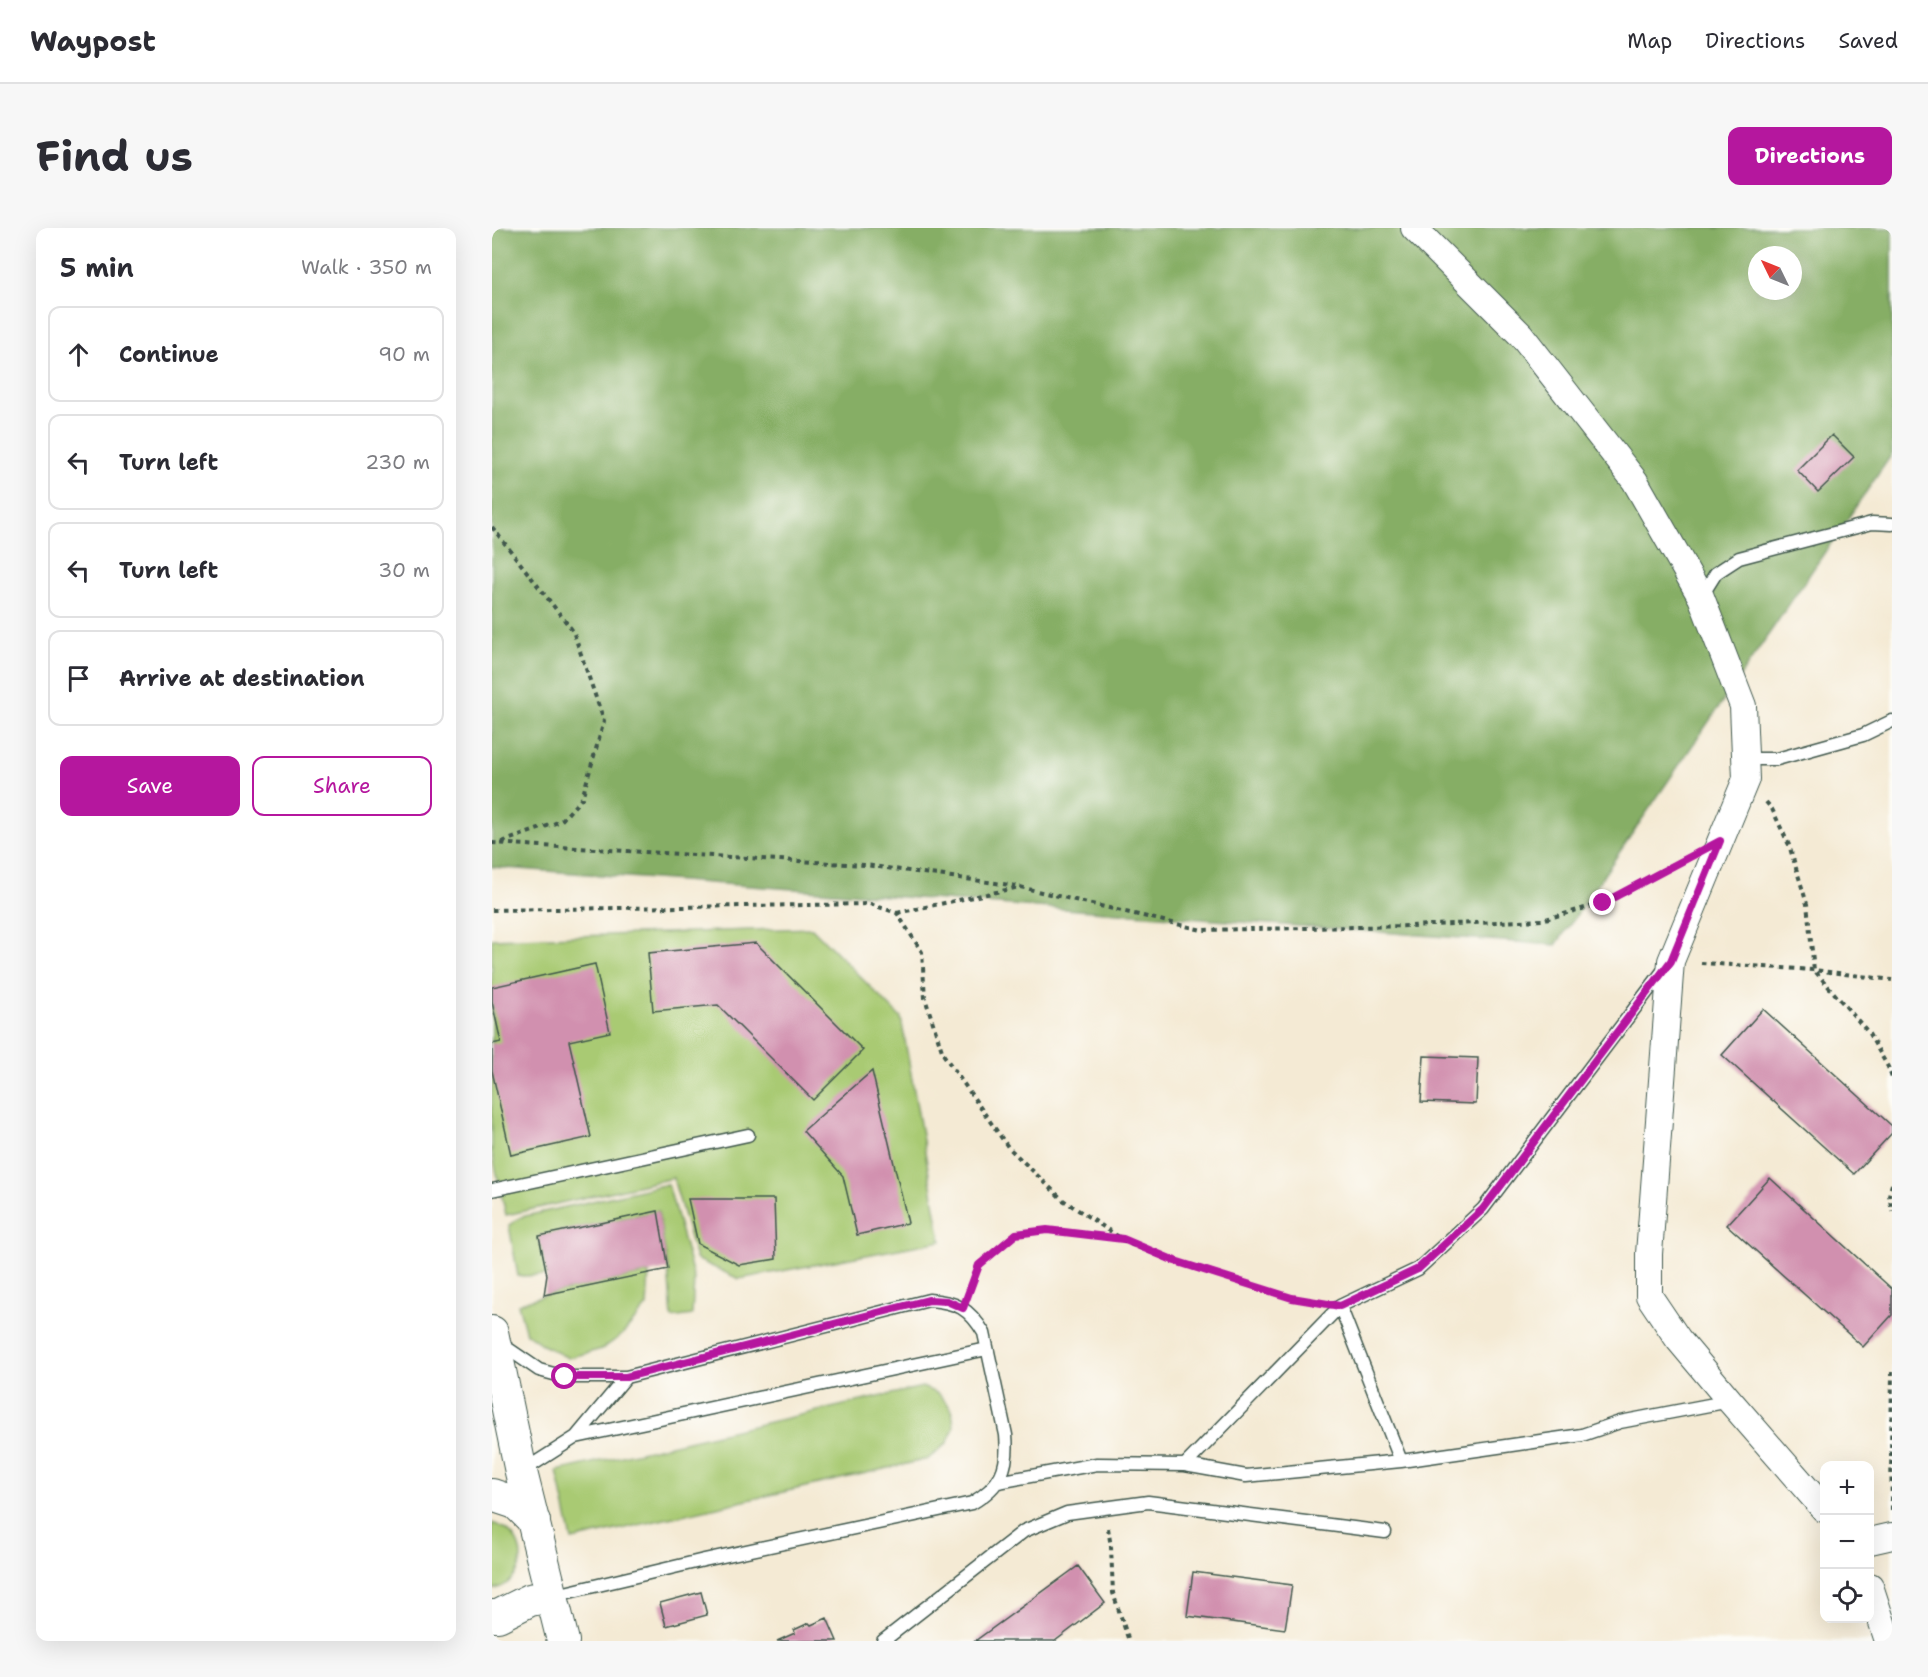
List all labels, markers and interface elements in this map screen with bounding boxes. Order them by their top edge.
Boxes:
text: Waypost [30,22,156,60]
text: Map [1627,27,1672,55]
text: Directions [1705,27,1805,55]
text: Saved [1838,27,1898,55]
button: Directions [1728,127,1892,185]
text: Find us [36,128,193,184]
north arrow [1748,246,1802,300]
text: 5 min [60,250,134,285]
text: Walk · 350 m [301,254,432,280]
icon: ahead [62,338,95,371]
text: Continue [119,340,219,369]
text: 90 m [378,341,430,367]
icon: left [62,446,95,479]
text: Turn left [119,448,218,477]
text: 230 m [365,449,430,475]
icon: left [62,554,95,587]
text: Turn left [119,556,218,585]
text: 30 m [378,557,430,583]
icon: arrive [62,662,95,695]
text: Arrive at destination [119,664,365,693]
button: Save [60,756,240,816]
button: Share [252,756,432,816]
route end [1589,889,1615,915]
route start [551,1363,577,1389]
map controls [1820,1461,1874,1623]
button: + [1820,1461,1874,1515]
button: − [1820,1515,1874,1569]
button: locate [1820,1569,1874,1623]

